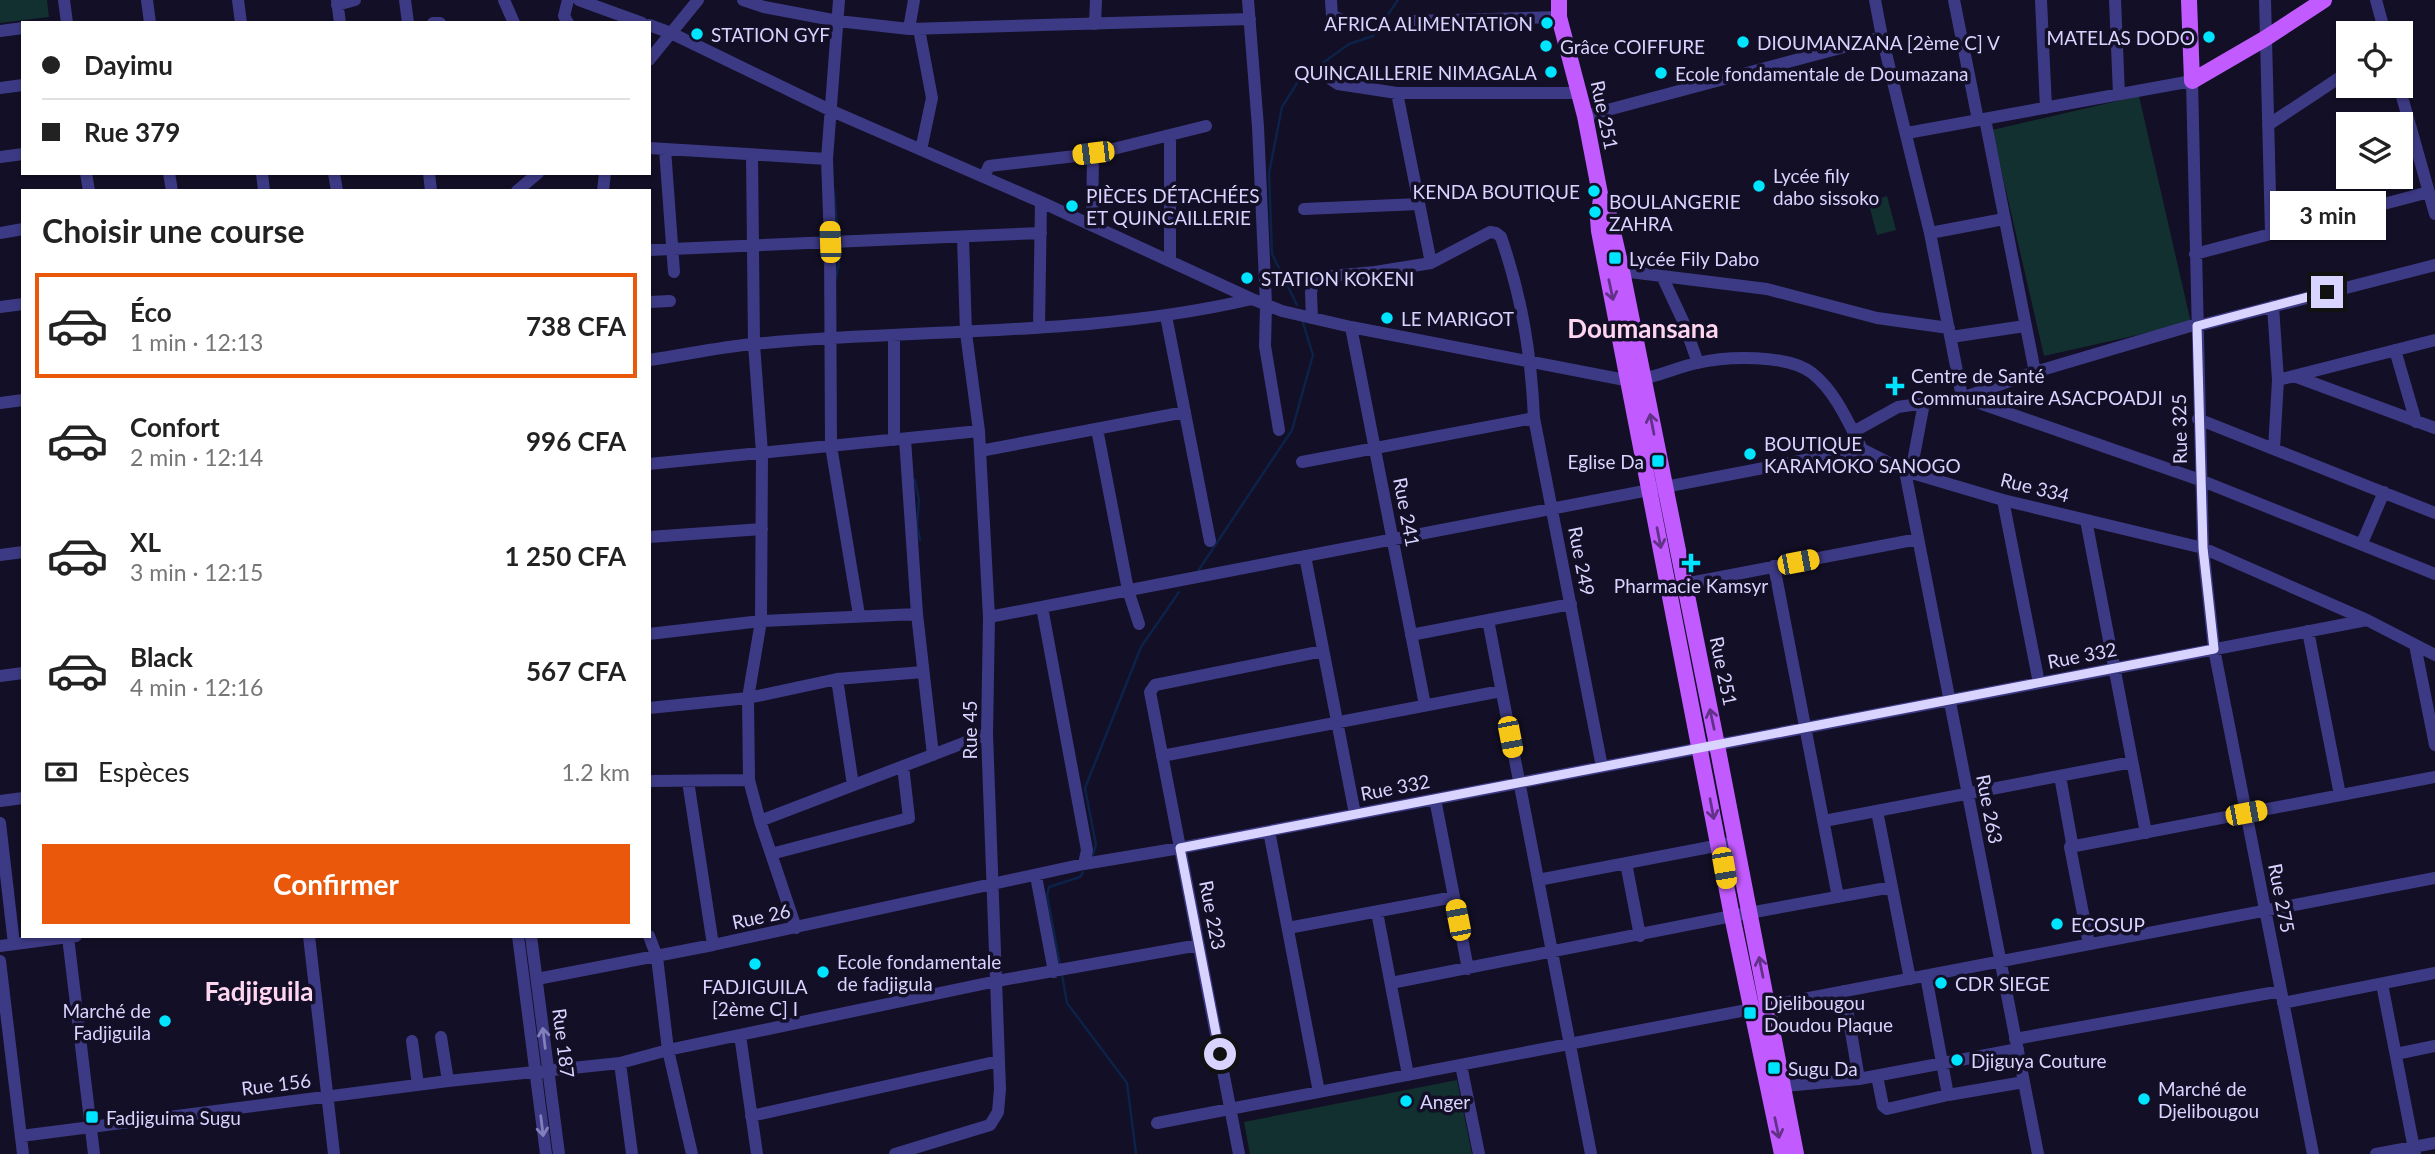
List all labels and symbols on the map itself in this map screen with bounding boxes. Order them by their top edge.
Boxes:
place label: AFRICA ALIMENTATION [1324,12,1533,35]
marker: AFRICA ALIMENTATION [1539,15,1555,31]
place label: STATION GYF [711,23,830,46]
marker: STATION GYF [689,26,705,42]
place label: MATELAS DODO [2047,26,2195,49]
marker: MATELAS DODO [2201,29,2217,45]
place label: DIOUMANZANA [2ème C] V [1757,31,2000,54]
marker: DIOUMANZANA [2ème C] V [1735,34,1751,50]
place label: Grâce COIFFURE [1560,35,1705,58]
marker: Grâce COIFFURE [1538,38,1554,54]
place label: QUINCAILLERIE NIMAGALA [1294,61,1537,84]
place label: Ecole fondamentale de Doumazana [1675,62,1969,85]
marker: QUINCAILLERIE NIMAGALA [1543,64,1559,80]
marker: Ecole fondamentale de Doumazana [1653,65,1669,81]
street label: Rue 251 [1586,78,1624,152]
car [1071,140,1116,166]
place label: Lycée fily dabo sissoko [1773,164,1879,209]
marker: Lycée fily dabo sissoko [1751,178,1767,194]
place label: KENDA BOUTIQUE [1413,180,1580,203]
marker: KENDA BOUTIQUE [1586,183,1602,199]
place label: PIÈCES DÉTACHÉES ET QUINCAILLERIE [1086,184,1260,229]
place label: BOULANGERIE ZAHRA [1609,190,1741,235]
callout: 3 min [2269,190,2385,240]
marker: PIÈCES DÉTACHÉES ET QUINCAILLERIE [1064,198,1080,214]
marker: BOULANGERIE ZAHRA [1587,204,1603,220]
car [819,221,842,263]
place label: Lycée Fily Dabo [1629,247,1759,270]
marker: Lycée Fily Dabo [1607,250,1623,266]
place label: STATION KOKENI [1261,267,1414,290]
marker: STATION KOKENI [1239,270,1255,286]
route end [2311,276,2343,308]
one-way arrow [1604,278,1618,301]
place label: LE MARIGOT [1401,307,1514,330]
marker: LE MARIGOT [1379,310,1395,326]
district label: Doumansana [1567,312,1719,344]
place label: Centre de Santé Communautaire ASACPOADJI [1911,364,2163,409]
marker: Centre de Santé Communautaire ASACPOADJI [1885,376,1905,396]
street label: Rue 325 [2167,394,2191,464]
one-way arrow [1644,413,1658,436]
place label: BOUTIQUE KARAMOKO SANOGO [1764,432,1961,477]
marker: BOUTIQUE KARAMOKO SANOGO [1742,446,1758,462]
place label: Eglise Da [1568,450,1644,473]
marker: Eglise Da [1650,453,1666,469]
street label: Rue 334 [1998,467,2072,507]
street label: Rue 241 [1389,475,1425,549]
street label: Rue 249 [1564,524,1600,598]
one-way arrow [1652,526,1666,549]
car [1776,548,1821,576]
marker: Pharmacie Kamsyr [1683,555,1699,571]
place label: Pharmacie Kamsyr [1614,574,1768,597]
street label: Rue 251 [1705,634,1743,708]
street label: Rue 332 [2045,637,2119,673]
street label: Rue 45 [958,700,981,760]
one-way arrow [1705,708,1719,731]
car [1496,714,1525,760]
street label: Rue 332 [1358,769,1432,805]
street label: Rue 263 [1972,772,2008,846]
one-way arrow [1706,797,1720,820]
car [2224,799,2269,827]
car [1711,845,1738,891]
street label: Rue 275 [2264,861,2300,935]
street label: Rue 223 [1195,878,1231,952]
car [1444,897,1473,943]
street label: Rue 26 [730,899,792,933]
place label: ECOSUP [2071,913,2145,936]
marker: ECOSUP [2049,916,2065,932]
place label: Ecole fondamentale de fadjigula [837,950,1001,995]
marker: FADJIGUILA [2ème C] I [747,956,763,972]
one-way arrow [1753,956,1767,979]
marker: Ecole fondamentale de fadjigula [815,964,831,980]
place label: CDR SIEGE [1955,972,2050,995]
district label: Fadjiguila [205,975,313,1007]
place label: FADJIGUILA [2ème C] I [702,975,808,1020]
marker: CDR SIEGE [1933,975,1949,991]
place label: Djelibougou Doudou Plaque [1764,991,1893,1036]
place label: Marché de Fadjiguila [62,999,151,1044]
marker: Djelibougou Doudou Plaque [1742,1005,1758,1021]
street label: Rue 187 [548,1007,580,1079]
marker: Marché de Fadjiguila [157,1013,173,1029]
one-way arrow [538,1027,551,1050]
route start [1204,1038,1236,1070]
place label: Djiguya Couture [1971,1049,2107,1072]
marker: Djiguya Couture [1949,1052,1965,1068]
place label: Sugu Da [1788,1057,1858,1080]
marker: Sugu Da [1766,1060,1782,1076]
street label: Rue 156 [240,1068,312,1100]
place label: Marché de Djelibougou [2158,1077,2259,1122]
place label: Anger [1420,1090,1470,1113]
marker: Marché de Djelibougou [2136,1091,2152,1107]
marker: Anger [1398,1093,1414,1109]
place label: Fadjiguima Sugu [106,1106,241,1129]
marker: Fadjiguima Sugu [84,1109,100,1125]
one-way arrow [536,1114,549,1136]
one-way arrow [1770,1116,1784,1139]

